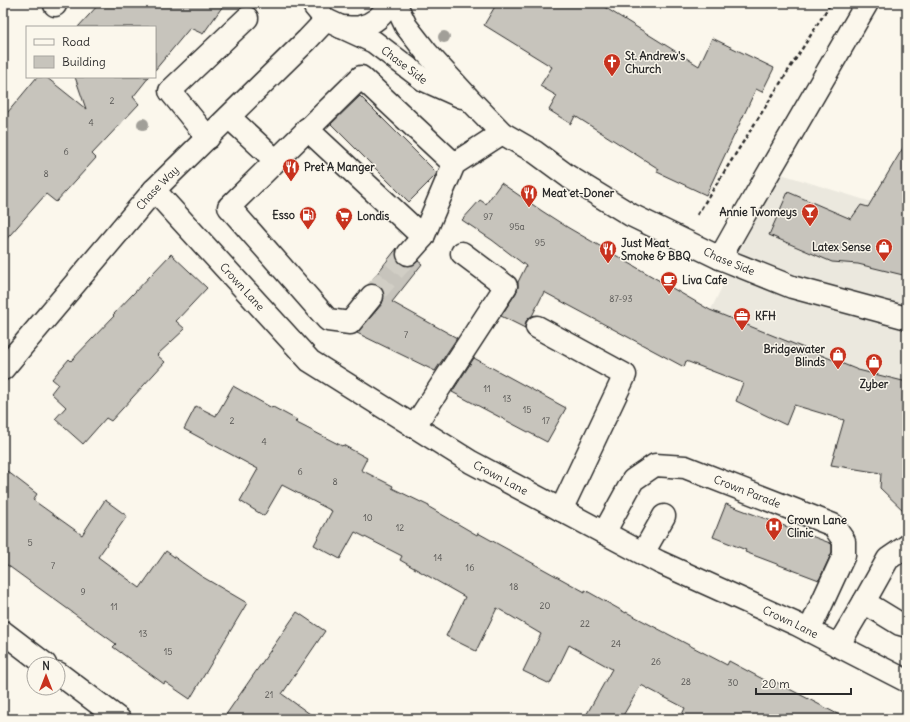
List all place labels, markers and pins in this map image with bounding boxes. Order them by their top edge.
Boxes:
place label: St. Andrew's Church [625,49,685,76]
church icon: St. Andrew's Church [602,52,622,77]
restaurant icon: Pret A Manger [281,157,301,182]
place label: Pret A Manger [304,160,375,175]
restaurant icon: Meat et-Doner [519,183,539,208]
place label: Meat et-Doner [542,186,615,200]
bar icon: Annie Twomeys [800,202,820,227]
fuel station icon: Esso [298,205,318,230]
place label: Annie Twomeys [719,205,797,220]
supermarket icon: Londis [334,206,354,231]
place label: Esso [272,208,295,222]
place label: Londis [357,209,389,223]
place label: Just Meat Smoke & BBQ [621,236,691,263]
shop icon: Latex Sense [874,237,894,262]
restaurant icon: Just Meat Smoke & BBQ [598,239,618,264]
place label: Latex Sense [812,240,871,254]
cafe icon: Liva Cafe [659,270,679,295]
place label: Liva Cafe [682,273,727,287]
office icon: KFH [732,306,752,331]
place label: KFH [755,309,776,323]
place label: Bridgewater Blinds [763,342,826,369]
shop icon: Bridgewater Blinds [828,345,848,370]
shop icon: Zyber [864,352,884,377]
place label: Zyber [860,377,889,392]
place label: Crown Lane Clinic [787,513,847,540]
hospital icon: Crown Lane Clinic [764,516,784,541]

